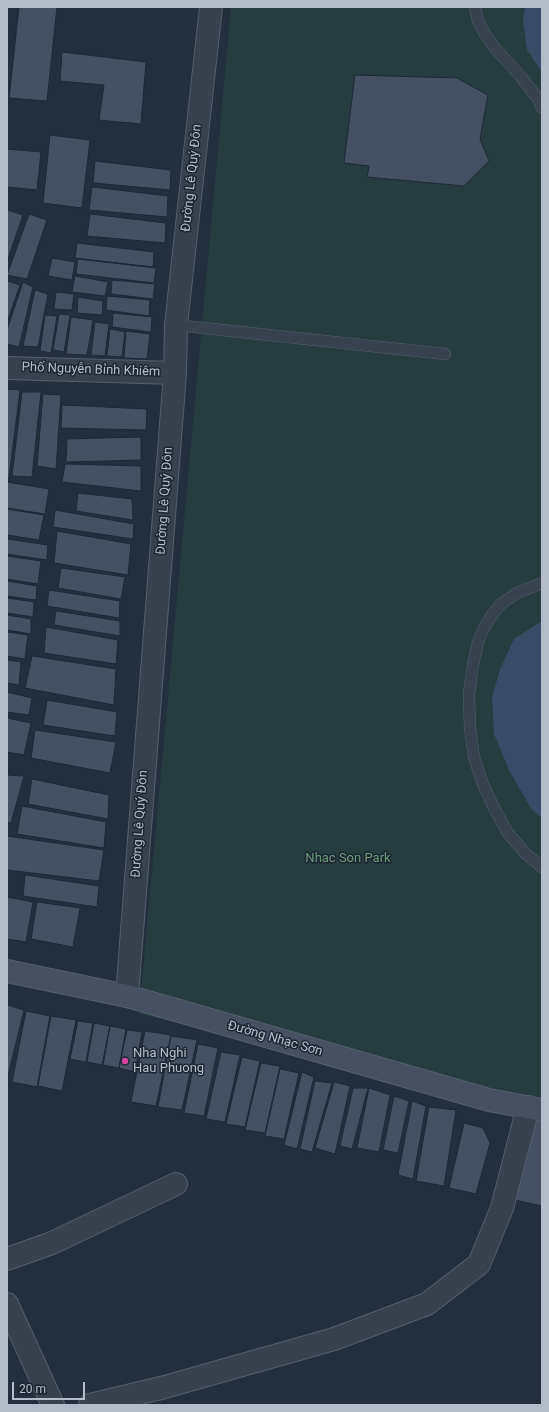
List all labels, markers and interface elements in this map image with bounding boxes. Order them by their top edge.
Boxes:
street label: Đường Lê Quý Đôn [179,124,205,232]
street label: Phố Nguyễn Bỉnh Khiêm [21,360,161,380]
street label: Đường Lê Quý Đôn [153,447,177,555]
street label: Đường Lê Quý Đôn [128,770,152,878]
park label: Nhac Son Park [305,851,391,867]
street label: Đường Nhạc Sơn [226,1018,324,1060]
place label: Nha Nghi Hau Phuong [133,1046,204,1077]
marker: Nha Nghi Hau Phuong [120,1056,130,1066]
scale bar [14,1374,87,1400]
text: 20 m [19,1382,46,1396]

